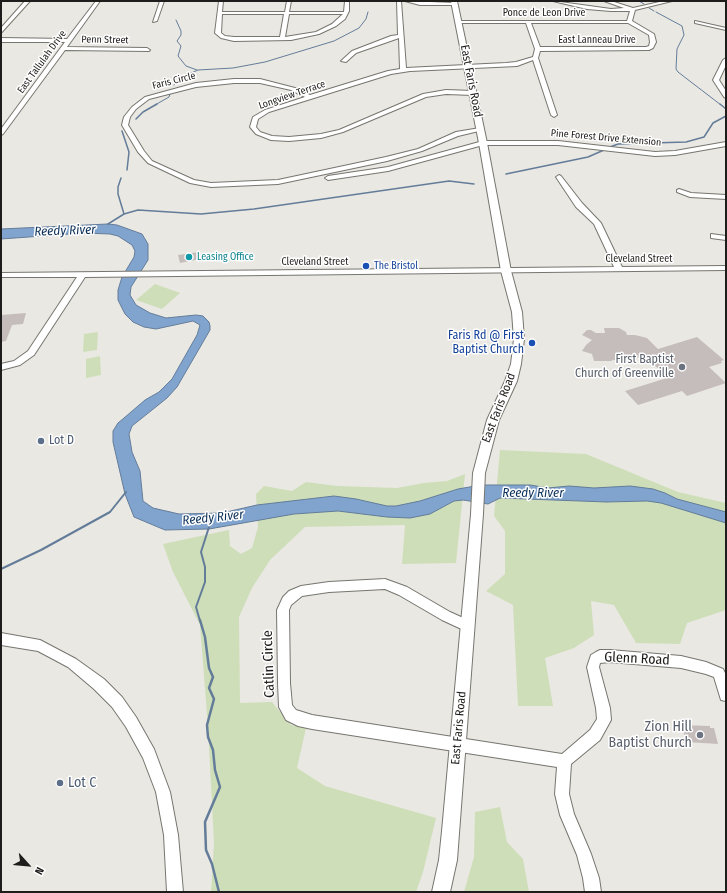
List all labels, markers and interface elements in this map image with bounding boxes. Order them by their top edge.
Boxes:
street label: Ponce de Leon Drive [503,7,585,19]
street label: East Tallulah Drive [15,28,69,96]
street label: Penn Street [81,34,129,46]
street label: East Lanneau Drive [558,34,636,46]
street label: East Faris Road [457,44,485,118]
street label: Faris Circle [151,70,197,92]
street label: Longview Terrace [257,78,327,112]
street label: Pine Forest Drive Extension [550,127,662,149]
water label: Reedy River [34,222,96,240]
place label: Leasing Office [197,251,254,263]
marker: Leasing Office [184,252,194,262]
street label: Cleveland Street [606,253,672,265]
street label: Cleveland Street [282,256,348,268]
place label: The Bristol [374,260,418,272]
marker: The Bristol [361,261,371,271]
place label: Faris Rd @ First Baptist Church [448,329,524,357]
marker: Faris Rd @ First Baptist Church [527,338,537,348]
place label: First Baptist Church of Greenville [575,353,674,381]
marker: First Baptist Church of Greenville [677,362,687,372]
street label: East Faris Road [479,371,519,445]
place label: Lot D [49,434,74,448]
marker: Lot D [36,436,46,446]
water label: Reedy River [502,485,564,501]
water label: Reedy River [182,507,244,529]
street label: Catlin Circle [259,630,279,698]
street label: Glenn Road [604,649,670,669]
street label: East Faris Road [449,691,469,765]
place label: Zion Hill Baptist Church [609,719,692,752]
marker: Zion Hill Baptist Church [695,730,705,740]
place label: Lot C [68,775,96,791]
marker: Lot C [55,778,65,788]
north arrow [8,845,48,885]
text: N [32,865,46,877]

